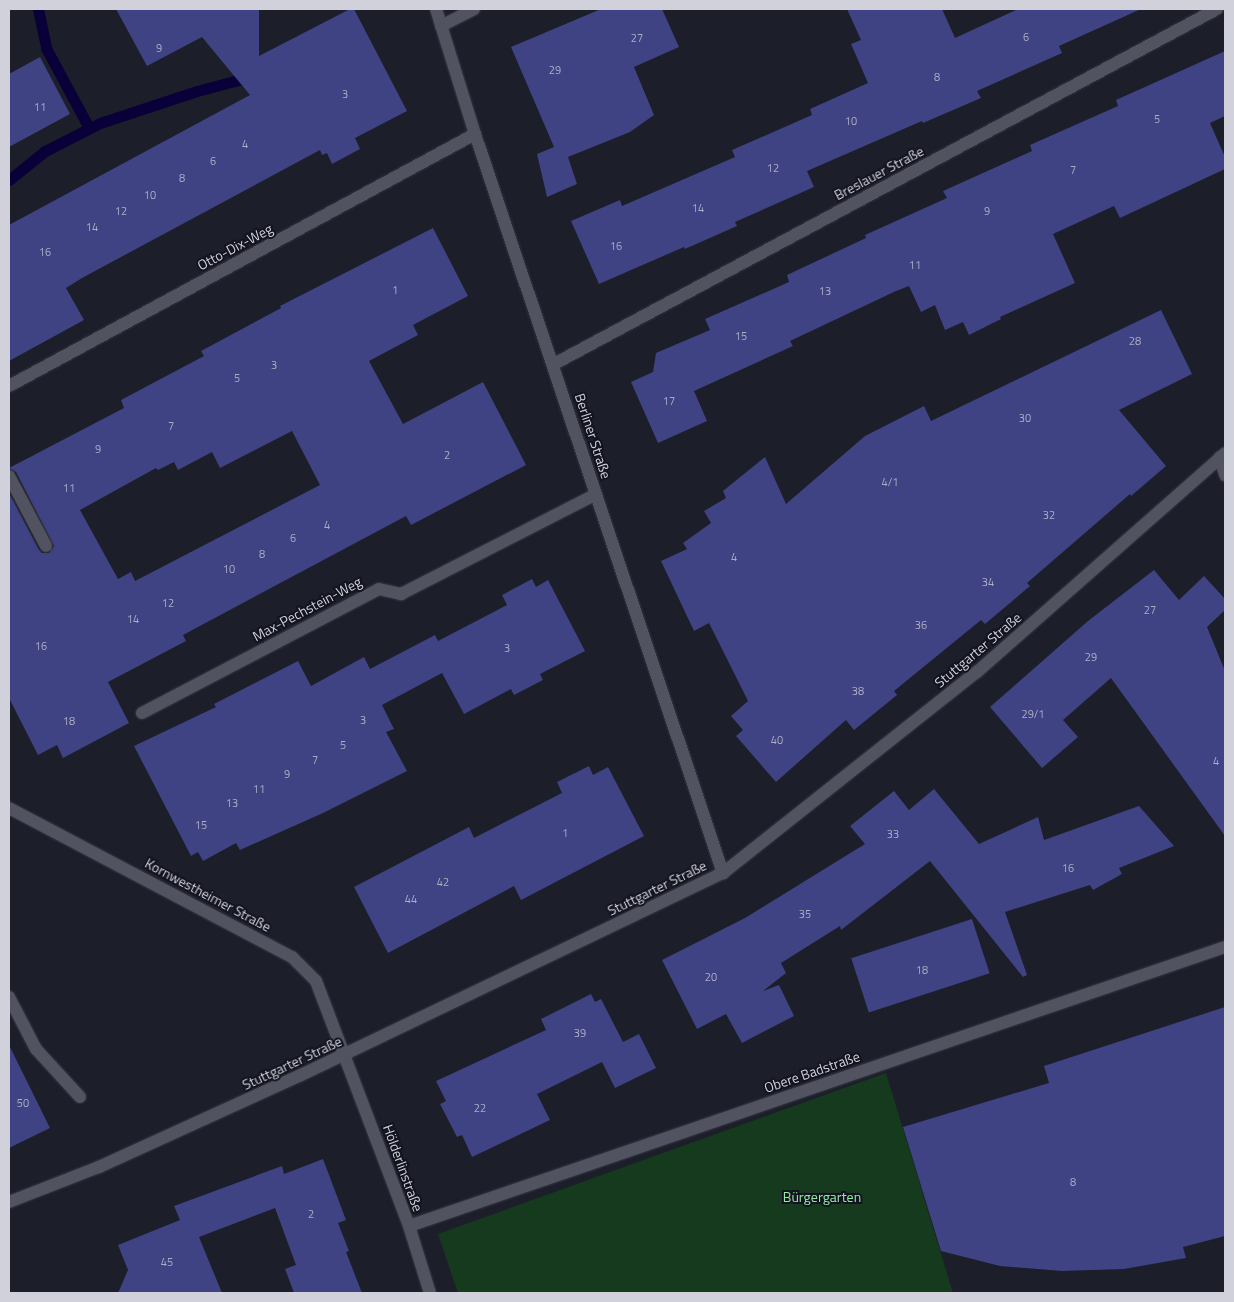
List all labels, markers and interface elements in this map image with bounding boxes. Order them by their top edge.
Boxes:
house number: 6 [1023,30,1029,44]
house number: 27 [631,31,643,45]
house number: 9 [156,41,162,55]
house number: 29 [549,63,561,77]
house number: 8 [934,70,940,84]
house number: 3 [342,87,348,101]
house number: 11 [34,100,46,114]
house number: 5 [1154,112,1160,126]
house number: 10 [845,114,857,128]
house number: 4 [242,137,248,151]
street label: Breslauer Straße [831,142,927,204]
house number: 6 [210,154,216,168]
house number: 12 [767,161,779,175]
house number: 7 [1070,163,1076,177]
house number: 8 [179,171,185,185]
house number: 10 [144,188,156,202]
house number: 14 [692,201,704,215]
house number: 12 [115,204,127,218]
house number: 9 [984,204,990,218]
house number: 14 [86,220,98,234]
street label: Otto-Dix-Weg [194,220,276,274]
house number: 16 [610,239,622,253]
house number: 16 [39,245,51,259]
house number: 11 [909,258,921,272]
house number: 1 [392,283,398,297]
house number: 13 [819,284,831,298]
house number: 15 [735,329,747,343]
house number: 28 [1129,334,1141,348]
house number: 3 [271,358,277,372]
house number: 5 [234,371,240,385]
street label: Berliner Straße [571,391,615,481]
house number: 17 [663,394,675,408]
house number: 30 [1019,411,1031,425]
house number: 7 [168,419,174,433]
house number: 9 [95,442,101,456]
house number: 2 [444,448,450,462]
house number: 4/1 [882,475,898,489]
house number: 11 [63,481,75,495]
house number: 32 [1043,508,1055,522]
house number: 4 [324,518,330,532]
house number: 6 [290,531,296,545]
house number: 8 [259,547,265,561]
house number: 4 [731,550,737,564]
house number: 10 [223,562,235,576]
street label: Max-Pechstein-Weg [250,573,364,645]
house number: 34 [982,575,994,589]
house number: 12 [162,596,174,610]
house number: 27 [1144,603,1156,617]
street label: Stuttgarter Straße [931,609,1025,691]
house number: 14 [127,612,139,626]
house number: 36 [915,618,927,632]
house number: 16 [35,639,47,653]
house number: 3 [504,641,510,655]
house number: 29 [1085,650,1097,664]
house number: 38 [852,684,864,698]
house number: 29/1 [1021,707,1045,721]
house number: 3 [360,713,366,727]
house number: 18 [63,714,75,728]
house number: 40 [771,733,783,747]
house number: 5 [340,738,346,752]
house number: 7 [312,753,318,767]
house number: 4 [1213,754,1219,768]
house number: 9 [284,767,290,781]
house number: 11 [253,782,265,796]
house number: 13 [226,796,238,810]
house number: 15 [195,818,207,832]
house number: 1 [562,826,568,840]
house number: 33 [887,827,899,841]
street label: Kornwestheimer Straße [142,855,274,935]
street label: Stuttgarter Straße [605,857,709,919]
house number: 16 [1062,861,1074,875]
house number: 42 [437,875,449,889]
house number: 44 [405,892,417,906]
house number: 35 [799,907,811,921]
house number: 18 [916,963,928,977]
house number: 20 [705,970,717,984]
house number: 39 [574,1026,586,1040]
street label: Stuttgarter Straße [240,1033,344,1093]
street label: Obere Badstraße [762,1048,862,1096]
house number: 50 [17,1096,29,1110]
house number: 22 [474,1101,486,1115]
street label: Hölderlinstraße [379,1122,427,1214]
house number: 8 [1070,1175,1076,1189]
park label: Bürgergarten [783,1189,861,1205]
house number: 2 [308,1207,314,1221]
house number: 45 [161,1255,173,1269]

